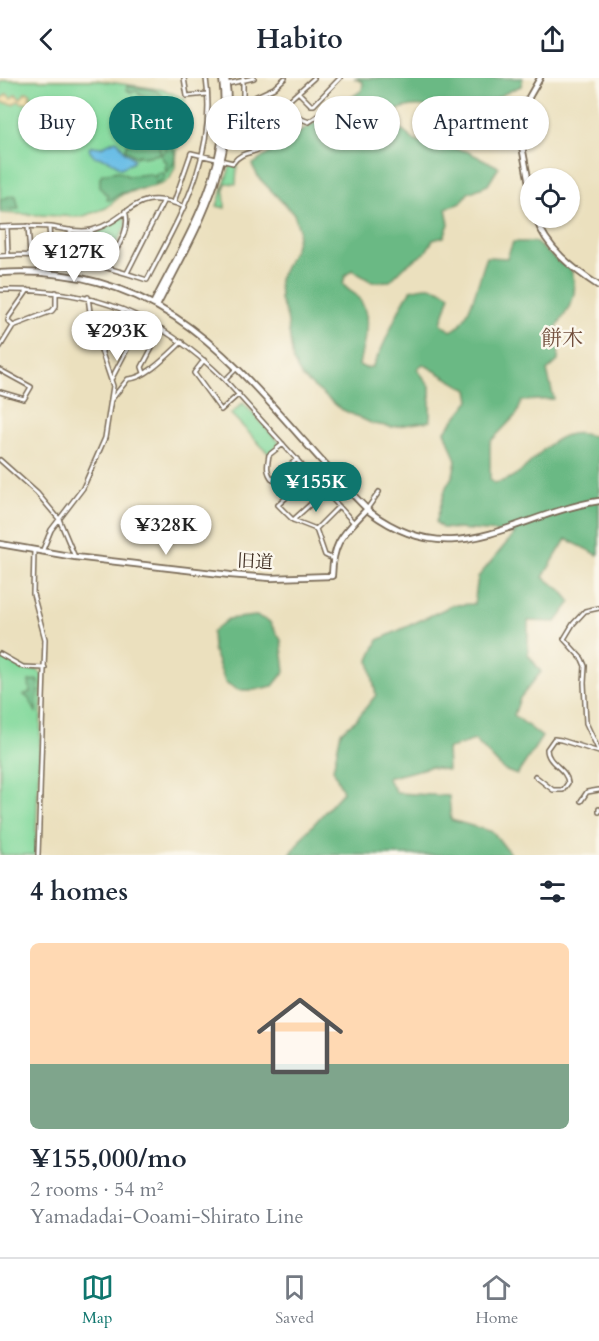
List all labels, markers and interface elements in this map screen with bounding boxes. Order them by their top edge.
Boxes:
text: Habito [256,21,343,58]
icon: back [30,23,63,56]
icon: share [536,23,569,56]
chip: Buy [18,96,97,150]
chip: Rent [109,96,194,150]
chip: Filters [206,96,302,150]
chip: New [314,96,400,150]
chip: Apartment [412,96,549,150]
map controls [520,168,580,228]
button: locate [520,168,580,228]
pin: ¥127K [32,232,116,283]
text: ¥127K [43,238,105,265]
pin: ¥293K [75,311,159,362]
text: ¥293K [86,317,148,344]
district label: 餅木 [541,324,583,353]
pin: ¥155K [274,462,358,513]
text: ¥155K [285,468,347,495]
pin: ¥328K [124,505,208,556]
text: ¥328K [135,511,197,538]
street label: 旧道 [236,549,274,575]
text: 4 homes [30,874,128,909]
icon: filters [536,875,569,908]
icon: home [246,982,354,1090]
text: ¥155,000/mo [30,1141,187,1176]
text: 2 rooms · 54 m² [30,1176,163,1203]
text: Yamadadai-Ooami-Shirato Line [30,1203,304,1230]
tab: Map [81,1271,114,1329]
tab: Saved [275,1271,314,1329]
tab: Home [475,1271,518,1329]

